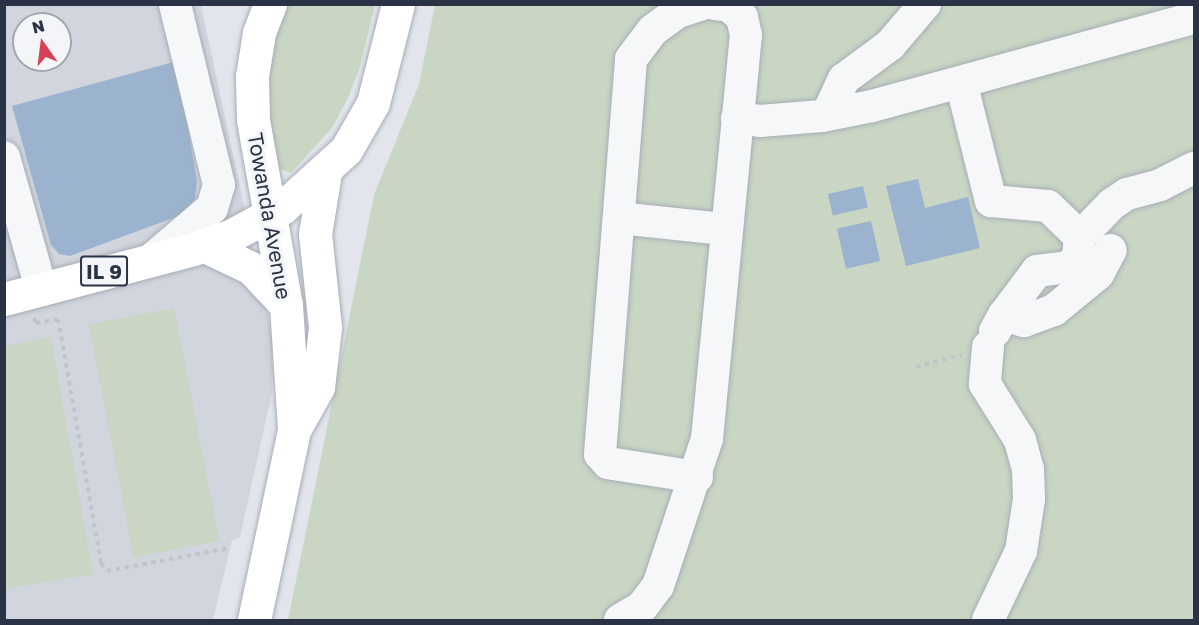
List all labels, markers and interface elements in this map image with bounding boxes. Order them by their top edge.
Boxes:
north arrow [12,12,72,72]
text: N [30,15,46,38]
street label: Towanda Avenue [243,131,297,301]
road number: IL 9 [80,254,128,288]

